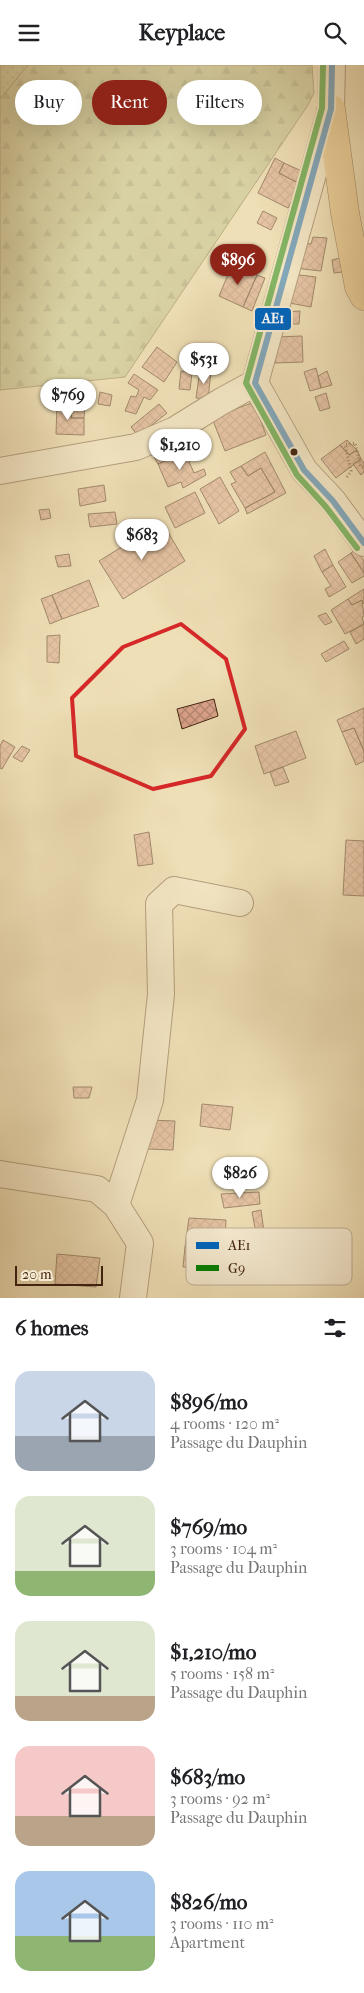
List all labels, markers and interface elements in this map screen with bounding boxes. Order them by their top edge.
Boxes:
icon: menu [15,19,43,47]
icon: search [321,19,349,47]
text: Keyplace [139,20,225,46]
chip: Buy [15,80,82,125]
chip: Rent [92,80,167,125]
chip: Filters [177,80,262,125]
pin: $896 [208,243,268,286]
text: $896 [221,250,255,269]
line badge: AE1 [254,307,292,331]
text: AE1 [261,310,284,327]
pin: $531 [174,343,234,385]
text: $531 [190,349,218,368]
pin: $769 [38,379,98,421]
text: $769 [51,385,85,404]
pin: $1,210 [139,429,221,471]
text: $1,210 [160,435,200,454]
unlabelled marker [289,447,299,457]
pin: $683 [112,519,172,561]
text: $683 [126,525,158,544]
pin: $826 [210,1157,270,1199]
text: $826 [223,1163,257,1182]
legend [186,1228,352,1285]
text: AE1 [227,1237,251,1254]
text: G9 [228,1260,245,1277]
scale bar [15,1263,102,1286]
text: 20 m [22,1266,52,1283]
icon: filters [321,1314,349,1342]
text: 6 homes [15,1316,89,1340]
text: $896/mo [170,1390,248,1414]
icon: home [55,1391,115,1451]
text: 4 rooms · 120 m² [170,1414,279,1433]
text: Passage du Dauphin [170,1433,307,1452]
text: $769/mo [170,1515,247,1539]
icon: home [55,1516,115,1576]
text: 3 rooms · 104 m² [170,1539,277,1558]
text: Passage du Dauphin [170,1558,307,1577]
text: $1,210/mo [170,1640,256,1664]
icon: home [55,1641,115,1701]
text: 5 rooms · 158 m² [170,1664,274,1683]
text: Passage du Dauphin [170,1683,307,1702]
text: $683/mo [170,1765,245,1789]
icon: home [55,1766,115,1826]
text: 3 rooms · 92 m² [170,1789,270,1808]
text: Passage du Dauphin [170,1808,307,1827]
text: $826/mo [170,1890,247,1914]
icon: home [55,1891,115,1951]
text: 3 rooms · 110 m² [170,1914,274,1933]
text: Apartment [170,1933,245,1952]

